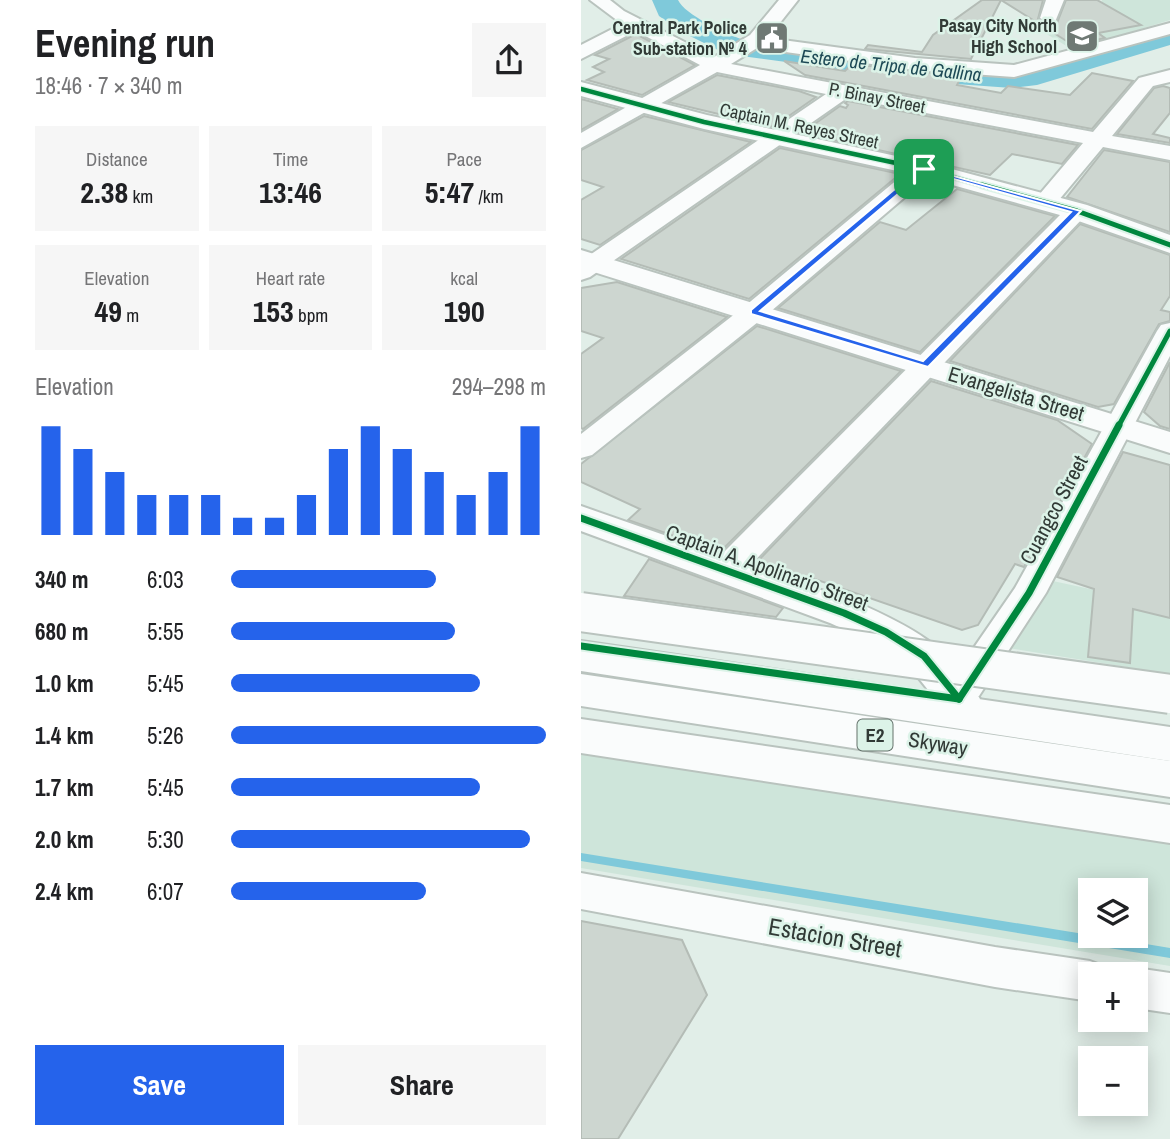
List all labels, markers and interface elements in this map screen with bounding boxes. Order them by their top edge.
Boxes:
place label: Pasay City North High School [939,13,1057,59]
place label: Central Park Police Sub-station № 4 [612,15,748,61]
school or university icon: Pasay City North High School [1063,17,1101,55]
text: Evening run [35,18,215,69]
public building icon: Central Park Police Sub-station № 4 [753,19,791,57]
button: share [472,23,546,97]
water label: Estero de Tripa de Gallina [799,43,983,87]
text: 18:46 · 7 × 340 m [35,70,182,101]
street label: P. Binay Street [827,76,927,119]
street label: Captain M. Reyes Street [717,96,881,155]
pin [894,139,954,199]
text: Distance [86,146,148,172]
text: Time [273,146,308,172]
text: Pace [446,146,482,172]
icon: arrive [905,150,943,188]
text: 2.38 [80,172,128,212]
text: 13:46 [259,172,322,212]
text: 5:47 [425,172,474,212]
text: km [128,183,153,209]
text: /km [474,183,504,209]
text: Elevation [84,265,149,291]
text: Heart rate [256,265,325,291]
text: kcal [450,265,478,291]
text: 49 [94,291,122,331]
text: 153 [253,291,294,331]
text: 190 [444,291,485,331]
text: m [122,302,139,328]
text: bpm [294,302,328,328]
street label: Evangelista Street [945,359,1088,428]
text: Elevation [35,371,114,402]
text: 294–298 m [452,371,546,402]
street label: Cuangco Street [1013,450,1095,569]
street label: Captain A. Apolinario Street [662,517,873,618]
text: 340 m [35,564,88,595]
text: 6:03 [147,564,184,595]
text: 680 m [35,616,88,647]
text: 5:55 [147,616,184,647]
text: 1.0 km [35,668,94,699]
text: 5:45 [147,668,184,699]
text: 1.4 km [35,720,94,751]
text: 5:26 [147,720,184,751]
road number: E2 [857,720,893,750]
street label: Skyway [907,725,970,763]
text: 1.7 km [35,772,94,803]
text: 5:45 [147,772,184,803]
text: 2.0 km [35,824,94,855]
text: 5:30 [147,824,184,855]
text: 2.4 km [35,876,94,907]
text: 6:07 [147,876,184,907]
map controls [1078,878,1148,1116]
button: layers [1078,878,1148,948]
street label: Estacion Street [766,910,905,965]
button: + [1078,962,1148,1032]
button: Save [35,1045,284,1125]
button: Share [298,1045,546,1125]
button: − [1078,1046,1148,1116]

